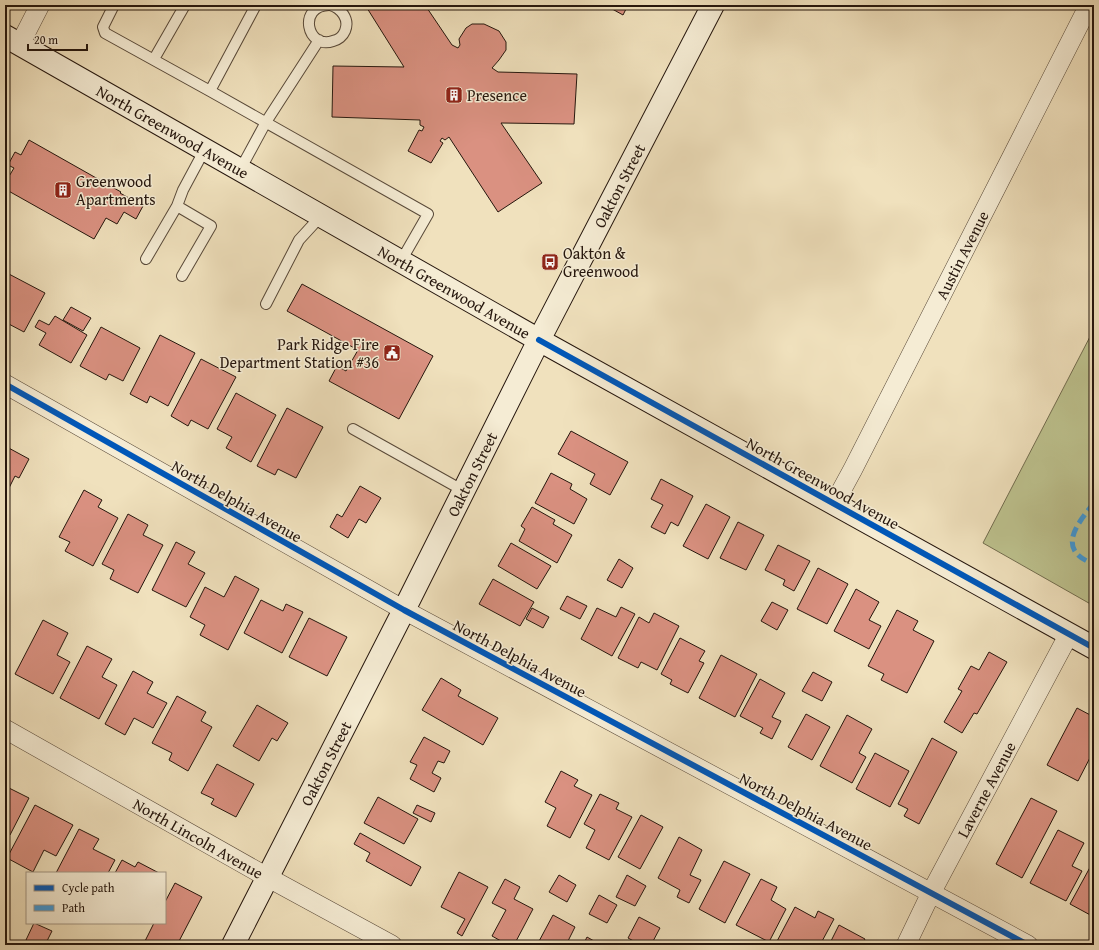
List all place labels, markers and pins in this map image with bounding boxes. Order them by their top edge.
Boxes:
place label: Presence [467,83,527,107]
building icon: Presence [444,85,464,105]
place label: Greenwood Apartments [76,169,156,211]
building icon: Greenwood Apartments [53,180,73,200]
place label: Oakton & Greenwood [563,241,639,283]
bus stop icon: Oakton & Greenwood [540,252,560,272]
place label: Park Ridge Fire Department Station #36 [220,332,379,374]
public building icon: Park Ridge Fire Department Station #36 [382,343,402,363]

